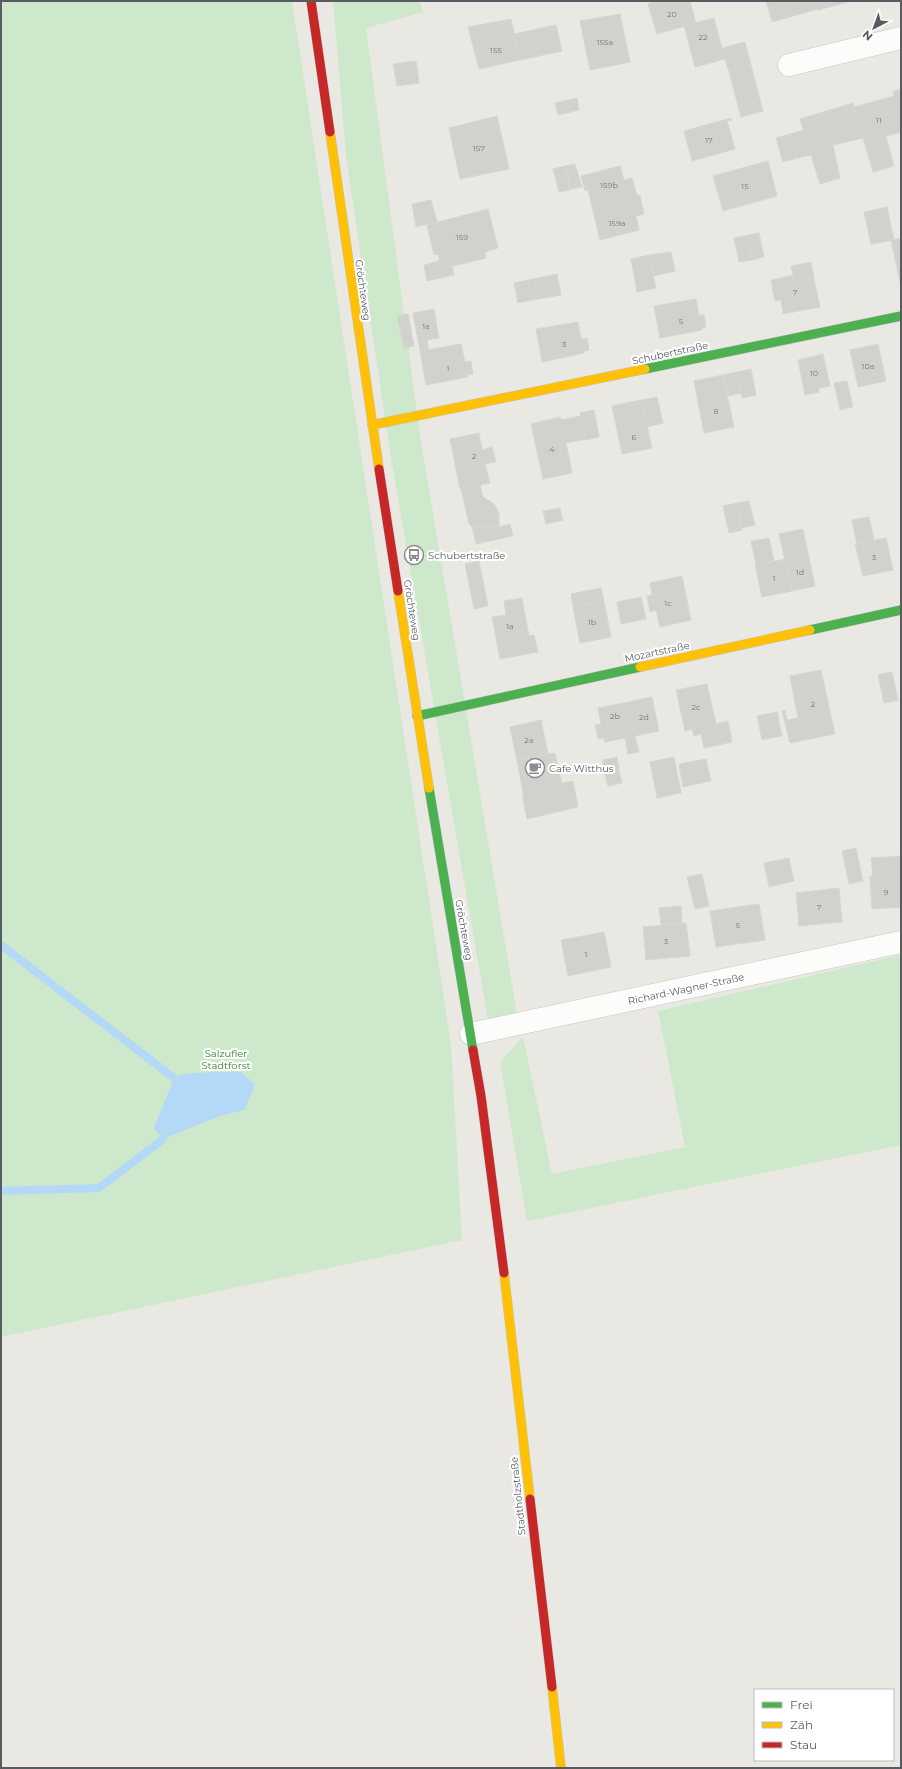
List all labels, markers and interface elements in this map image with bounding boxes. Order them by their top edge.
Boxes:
north arrow [854,8,894,48]
house number: 20 [667,9,677,19]
text: N [859,27,875,44]
house number: 22 [698,32,708,42]
house number: 155a [597,37,613,47]
house number: 155 [490,45,502,55]
house number: 11 [876,115,882,125]
house number: 17 [705,135,713,145]
house number: 157 [473,143,485,153]
house number: 159b [600,180,618,190]
house number: 15 [741,181,749,191]
house number: 159a [608,218,626,228]
house number: 159 [456,232,468,242]
street label: Gröchteweg [352,259,374,321]
house number: 7 [793,287,798,297]
house number: 5 [679,316,684,326]
house number: 1a [422,321,430,331]
house number: 3 [562,339,567,349]
street label: Schubertstraße [631,339,709,367]
house number: 10a [862,361,874,371]
house number: 1 [447,363,449,373]
house number: 10 [810,368,818,378]
house number: 8 [713,406,719,416]
house number: 6 [632,432,637,442]
house number: 4 [549,444,555,454]
house number: 2 [472,451,477,461]
bus stop icon: Schubertstraße [403,544,425,566]
place label: Schubertstraße [428,549,505,562]
house number: 3 [872,552,877,562]
house number: 1d [796,567,804,577]
house number: 1 [773,573,775,583]
street label: Gröchteweg [401,579,423,641]
house number: 1c [664,598,672,608]
house number: 1b [588,617,597,627]
house number: 1a [506,621,514,631]
street label: Mozartstraße [623,639,691,665]
house number: 2 [811,699,816,709]
house number: 2c [692,702,701,712]
house number: 2b [610,711,621,721]
house number: 2d [639,712,649,722]
house number: 2a [524,735,534,745]
cafe icon: Cafe Witthus [524,757,546,779]
place label: Cafe Witthus [549,762,614,775]
house number: 9 [884,887,889,897]
street label: Gröchteweg [452,899,476,961]
house number: 7 [817,902,822,912]
house number: 5 [736,920,741,930]
house number: 3 [664,936,669,946]
house number: 1 [585,949,587,959]
street label: Richard-Wagner-Straße [627,970,745,1008]
park label: Salzufler Stadtforst [201,1047,251,1072]
street label: Stadtholzstraße [507,1456,529,1536]
legend [754,1689,894,1761]
text: Frei [790,1697,813,1712]
text: Zäh [790,1717,813,1732]
text: Stau [790,1737,817,1752]

